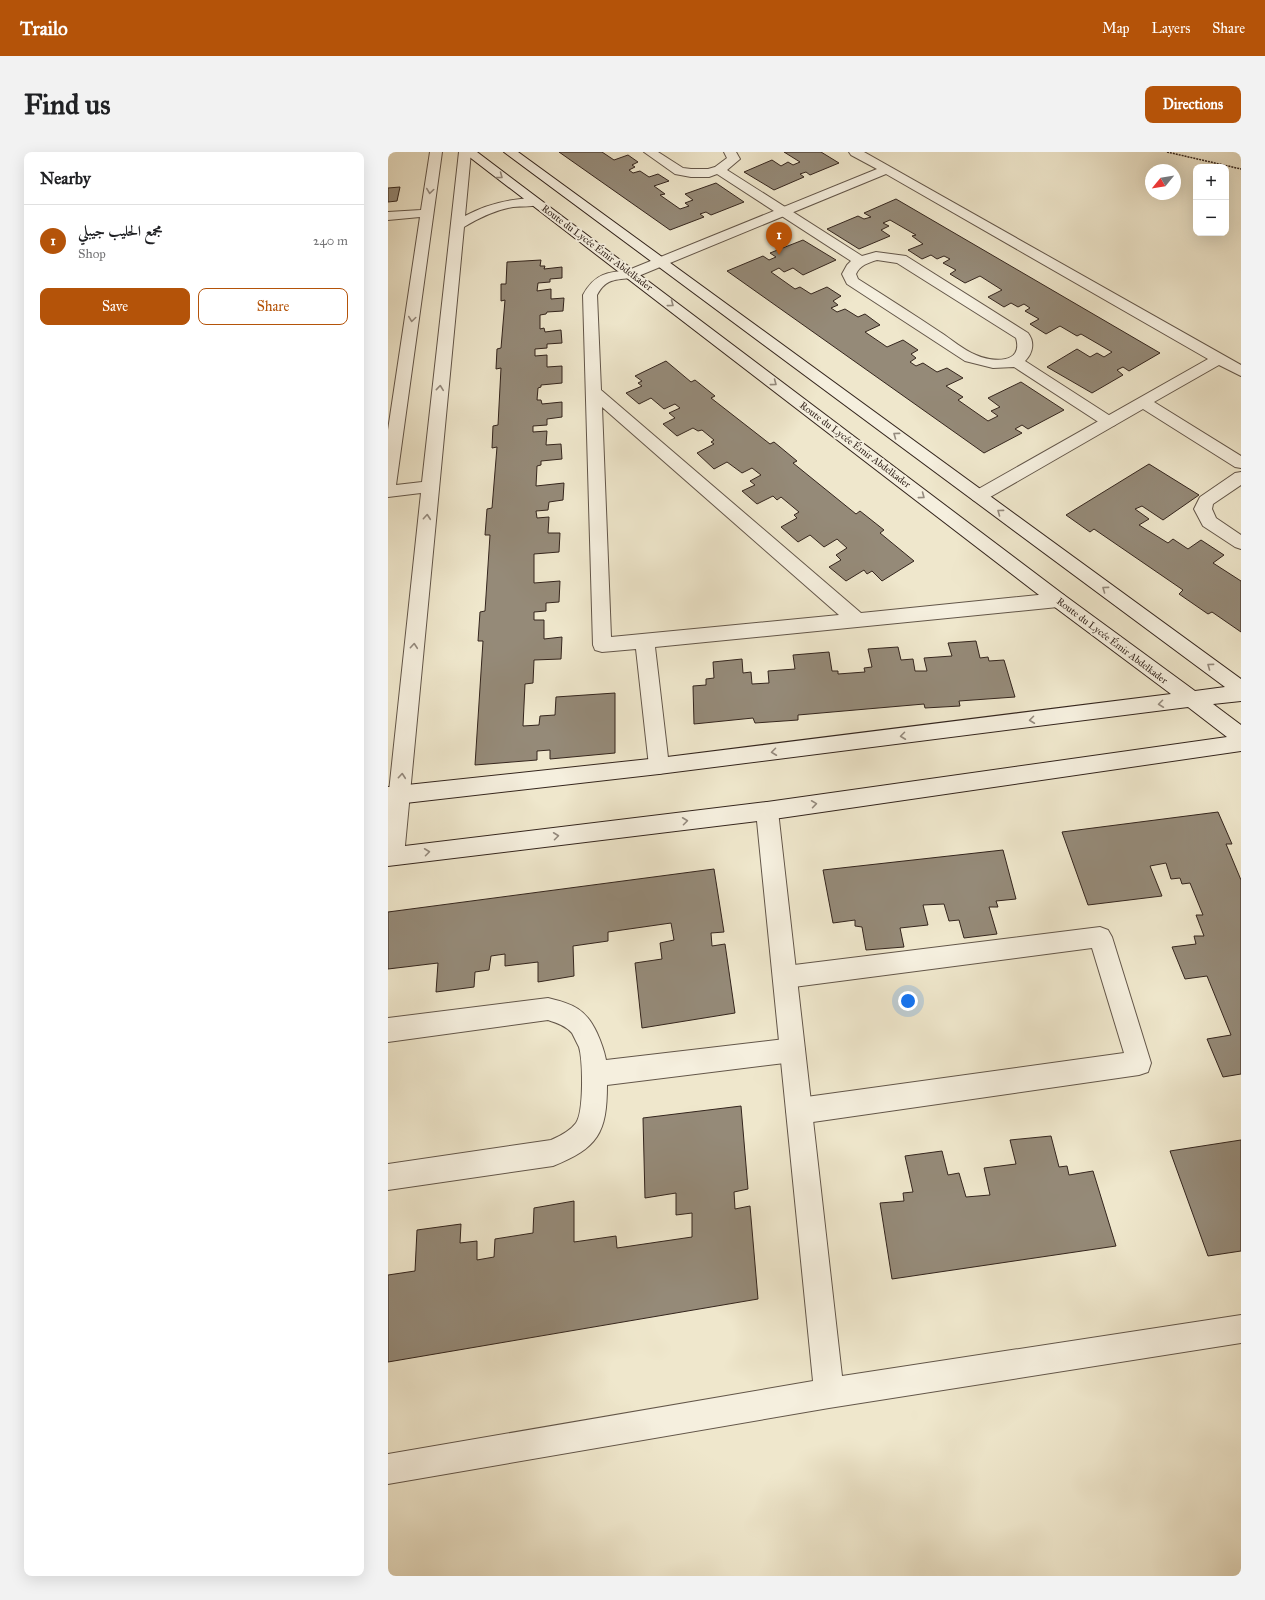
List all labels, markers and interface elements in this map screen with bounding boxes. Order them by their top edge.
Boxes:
text: Trailo [20,17,68,40]
text: Map [1102,20,1130,37]
text: Layers [1152,20,1190,37]
text: Share [1212,20,1245,37]
button: Directions [1145,86,1241,123]
text: Find us [24,87,110,122]
north arrow [1145,164,1181,200]
map controls [1193,164,1229,236]
button: + [1193,164,1229,200]
text: Nearby [40,168,91,189]
one-way arrow [495,171,502,178]
one-way arrow [426,188,435,194]
button: − [1193,200,1229,236]
street label: Route du Lycée Émir Abdelkader [539,201,656,294]
text: مجمع الحليب جيبلي [78,222,163,240]
pin: 1 [766,222,792,255]
text: 1 [50,233,56,249]
text: 240 m [313,233,348,249]
text: Shop [78,246,106,262]
button: Save [40,288,190,325]
button: Share [198,288,348,325]
one-way arrow [666,299,673,306]
one-way arrow [408,316,417,322]
one-way arrow [770,378,777,385]
one-way arrow [436,385,445,391]
street label: Route du Lycée Émir Abdelkader [797,398,914,491]
one-way arrow [893,433,900,440]
one-way arrow [917,491,924,498]
one-way arrow [998,510,1005,517]
one-way arrow [422,514,431,520]
one-way arrow [1102,586,1109,594]
street label: Route du Lycée Émir Abdelkader [1054,594,1171,687]
one-way arrow [410,643,419,649]
one-way arrow [1207,664,1214,671]
one-way arrow [1158,699,1164,708]
one-way arrow [1029,715,1035,724]
one-way arrow [900,731,906,740]
one-way arrow [771,747,777,756]
one-way arrow [397,773,406,779]
one-way arrow [811,800,817,809]
one-way arrow [682,816,688,825]
one-way arrow [553,832,559,841]
one-way arrow [424,848,430,857]
your location [898,991,918,1011]

